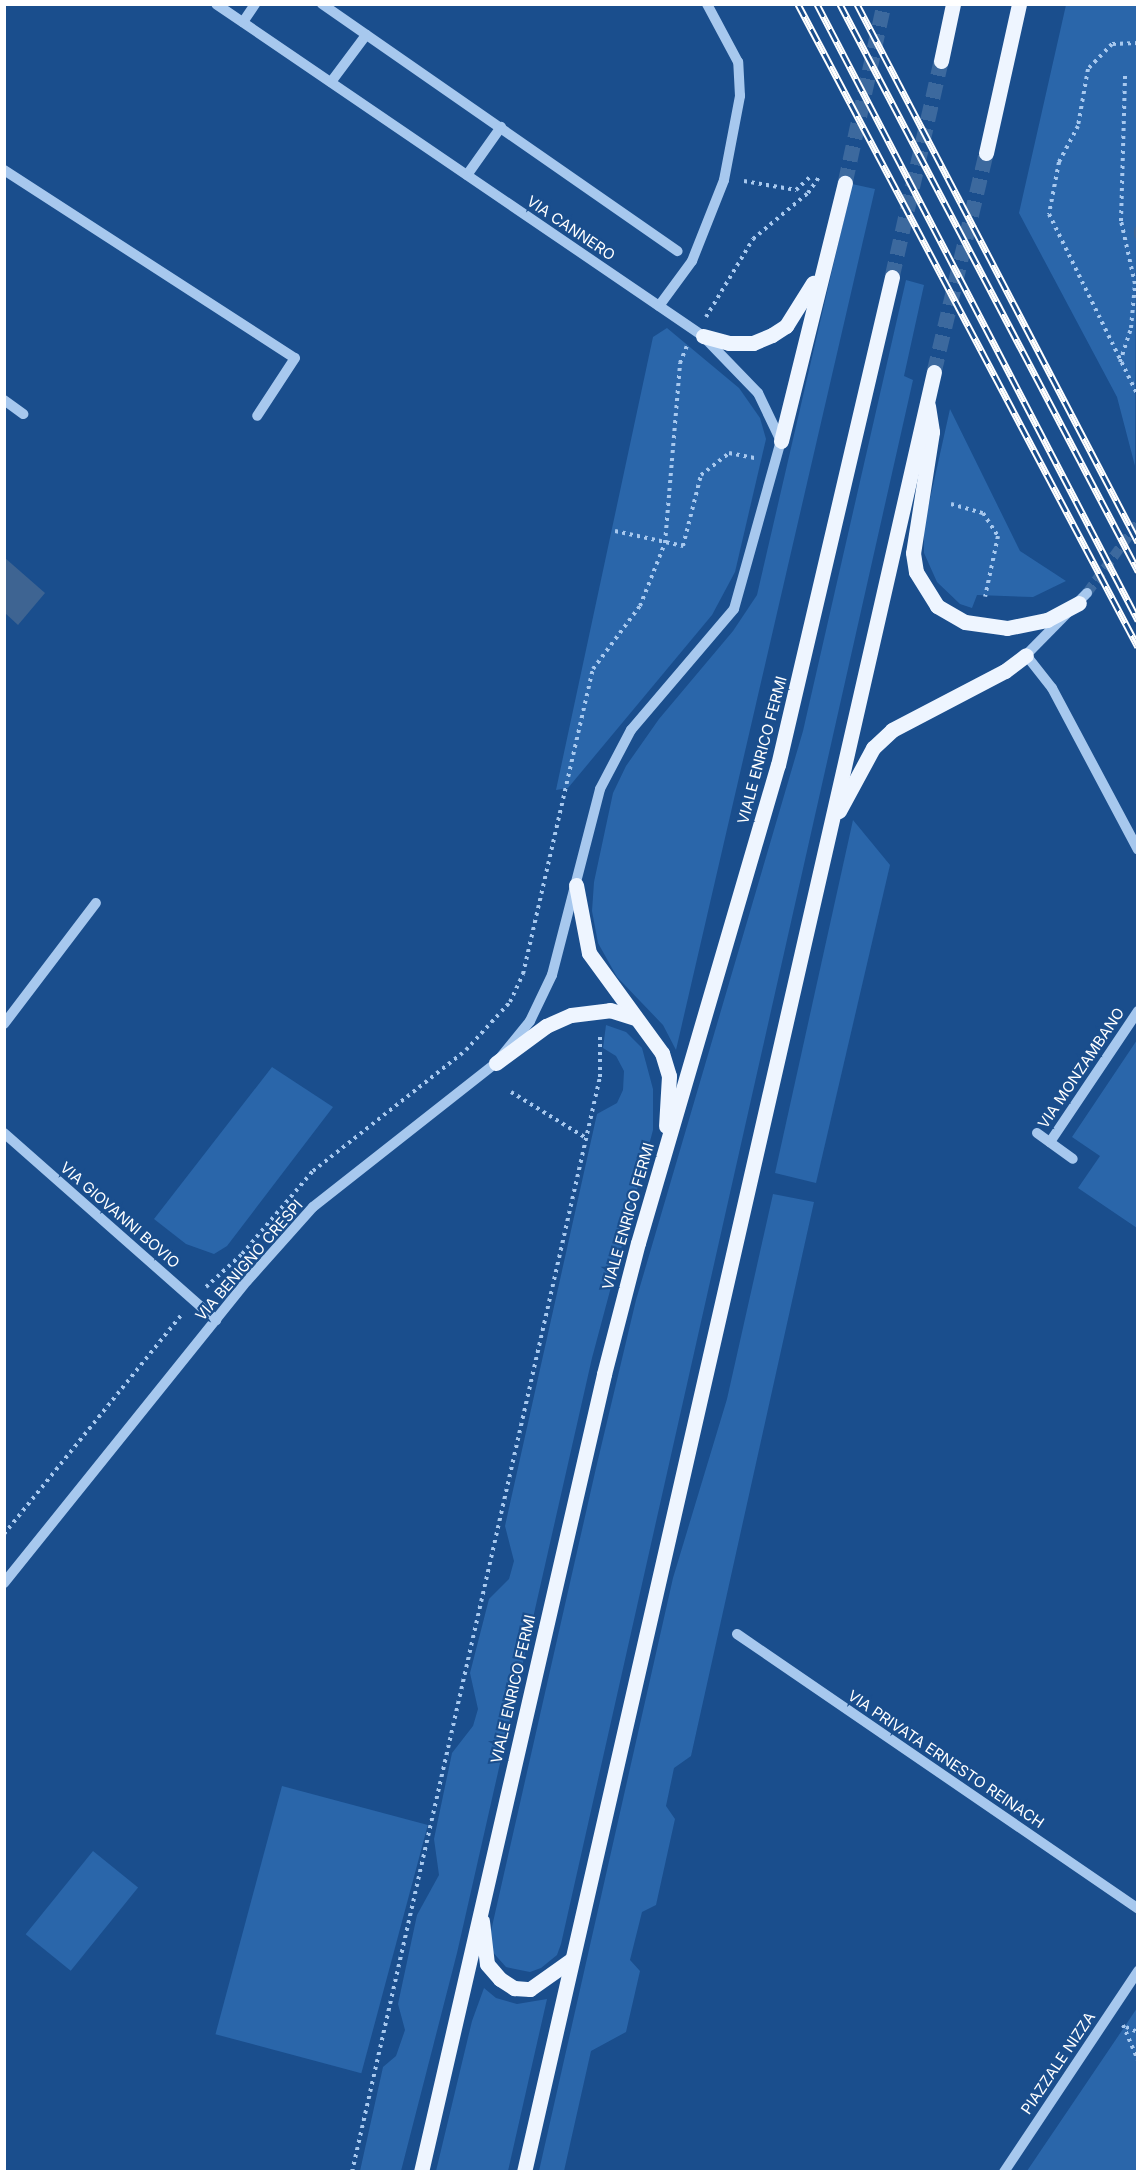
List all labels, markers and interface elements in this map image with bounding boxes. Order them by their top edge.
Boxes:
street label: VIA CANNERO [523,192,619,264]
street label: VIALE ENRICO FERMI [734,674,790,826]
street label: VIA MONZAMBANO [1034,1004,1128,1132]
street label: VIALE ENRICO FERMI [598,1140,658,1292]
street label: VIA GIOVANNI BOVIO [57,1158,183,1272]
street label: VIA BENIGNO CRESPI [192,1196,306,1324]
street label: VIALE ENRICO FERMI [487,1613,539,1765]
street label: VIA PRIVATA ERNESTO REINACH [844,1686,1048,1832]
street label: PIAZZALE NIZZA [1017,2008,1099,2118]

